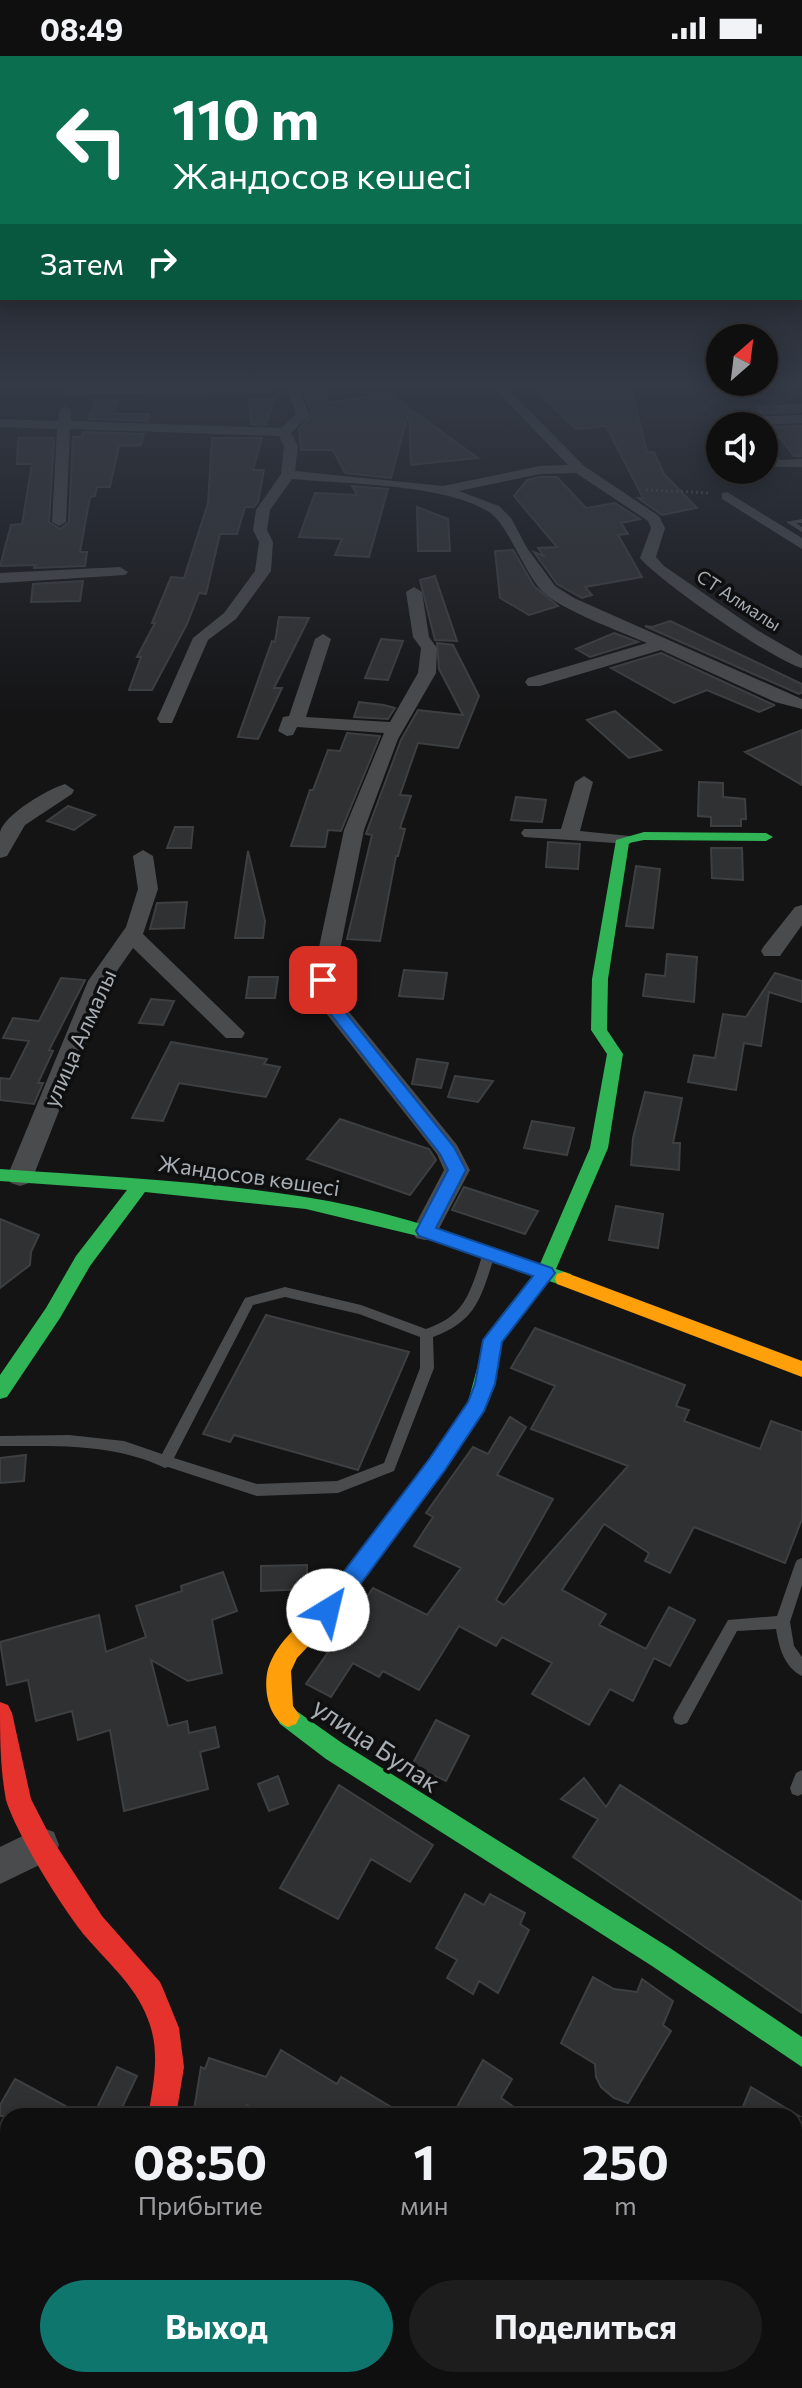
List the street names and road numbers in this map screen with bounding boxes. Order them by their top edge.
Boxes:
street label: СТ Алмалы [693,565,785,635]
street label: улица Алмалы [37,965,121,1111]
street label: Жандосов көшесі [156,1149,342,1201]
street label: улица Булак [307,1690,447,1798]

